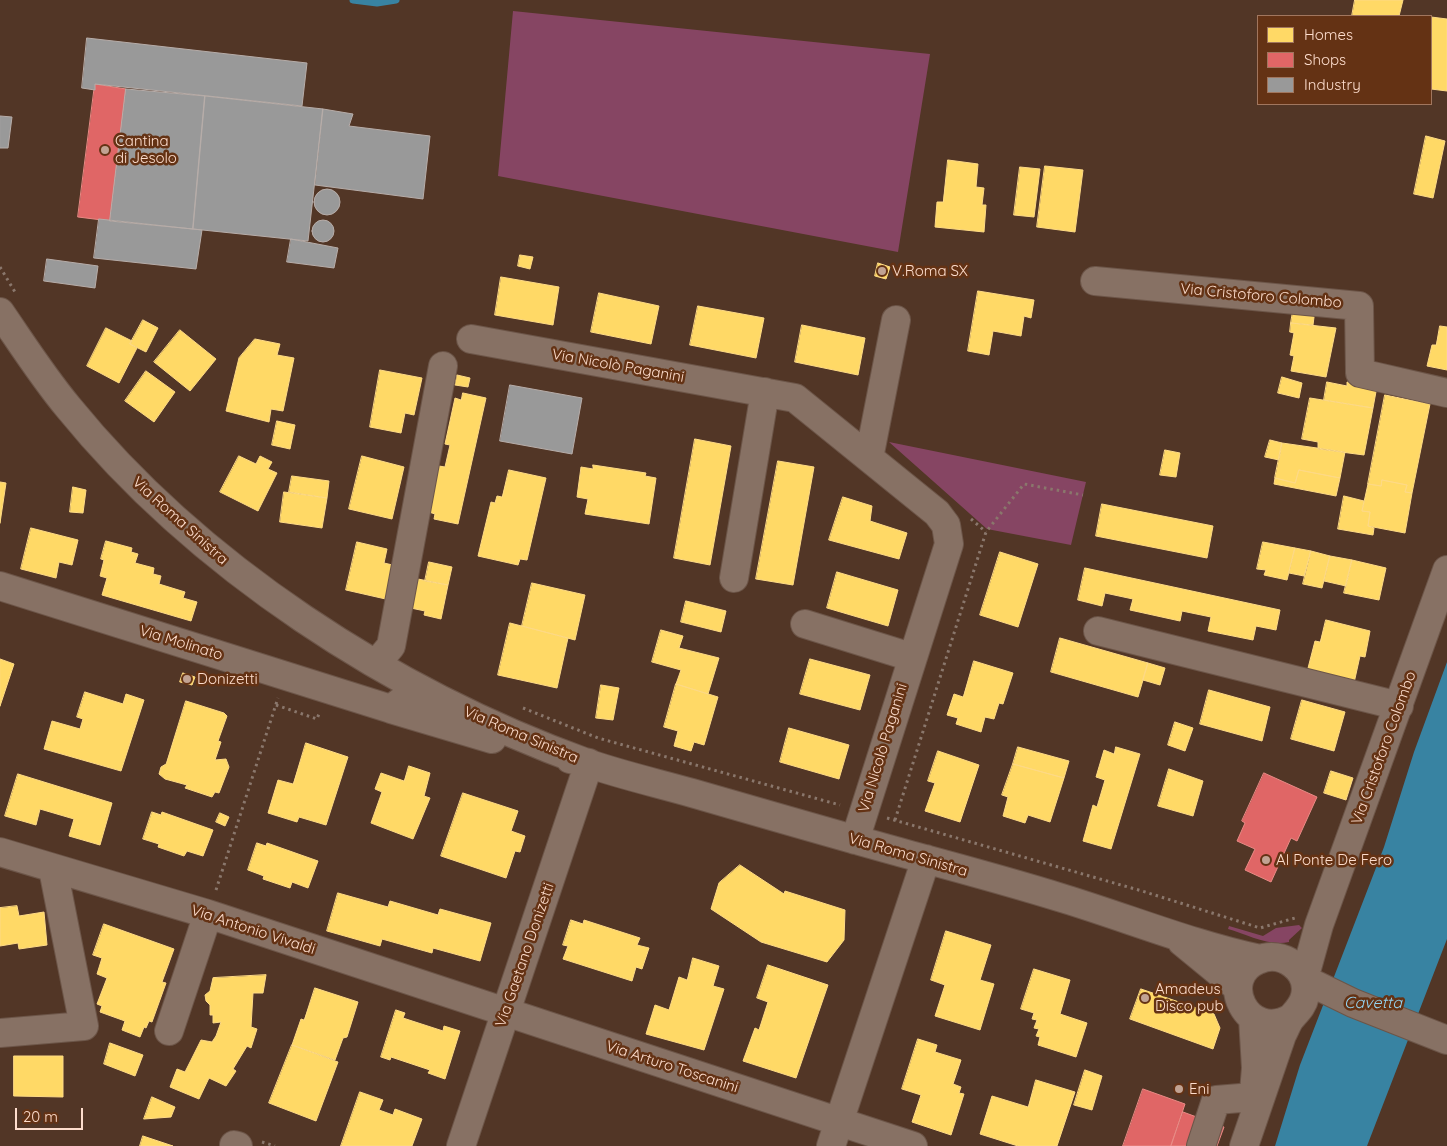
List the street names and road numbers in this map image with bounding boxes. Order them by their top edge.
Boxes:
street label: Via Cristoforo Colombo [1180,280,1342,312]
street label: Via Nicolò Paganini [550,346,686,386]
street label: Via Roma Sinistra [128,473,232,569]
street label: Via Molinato [137,622,225,664]
street label: Via Cristoforo Colombo [1348,669,1420,827]
street label: Via Nicolò Paganini [855,681,911,815]
street label: Via Roma Sinistra [461,703,581,767]
street label: Via Roma Sinistra [847,829,969,881]
street label: Via Gaetano Donizetti [492,881,558,1029]
street label: Via Antonio Vivaldi [189,901,317,959]
street label: Via Arturo Toscanini [604,1037,740,1097]

